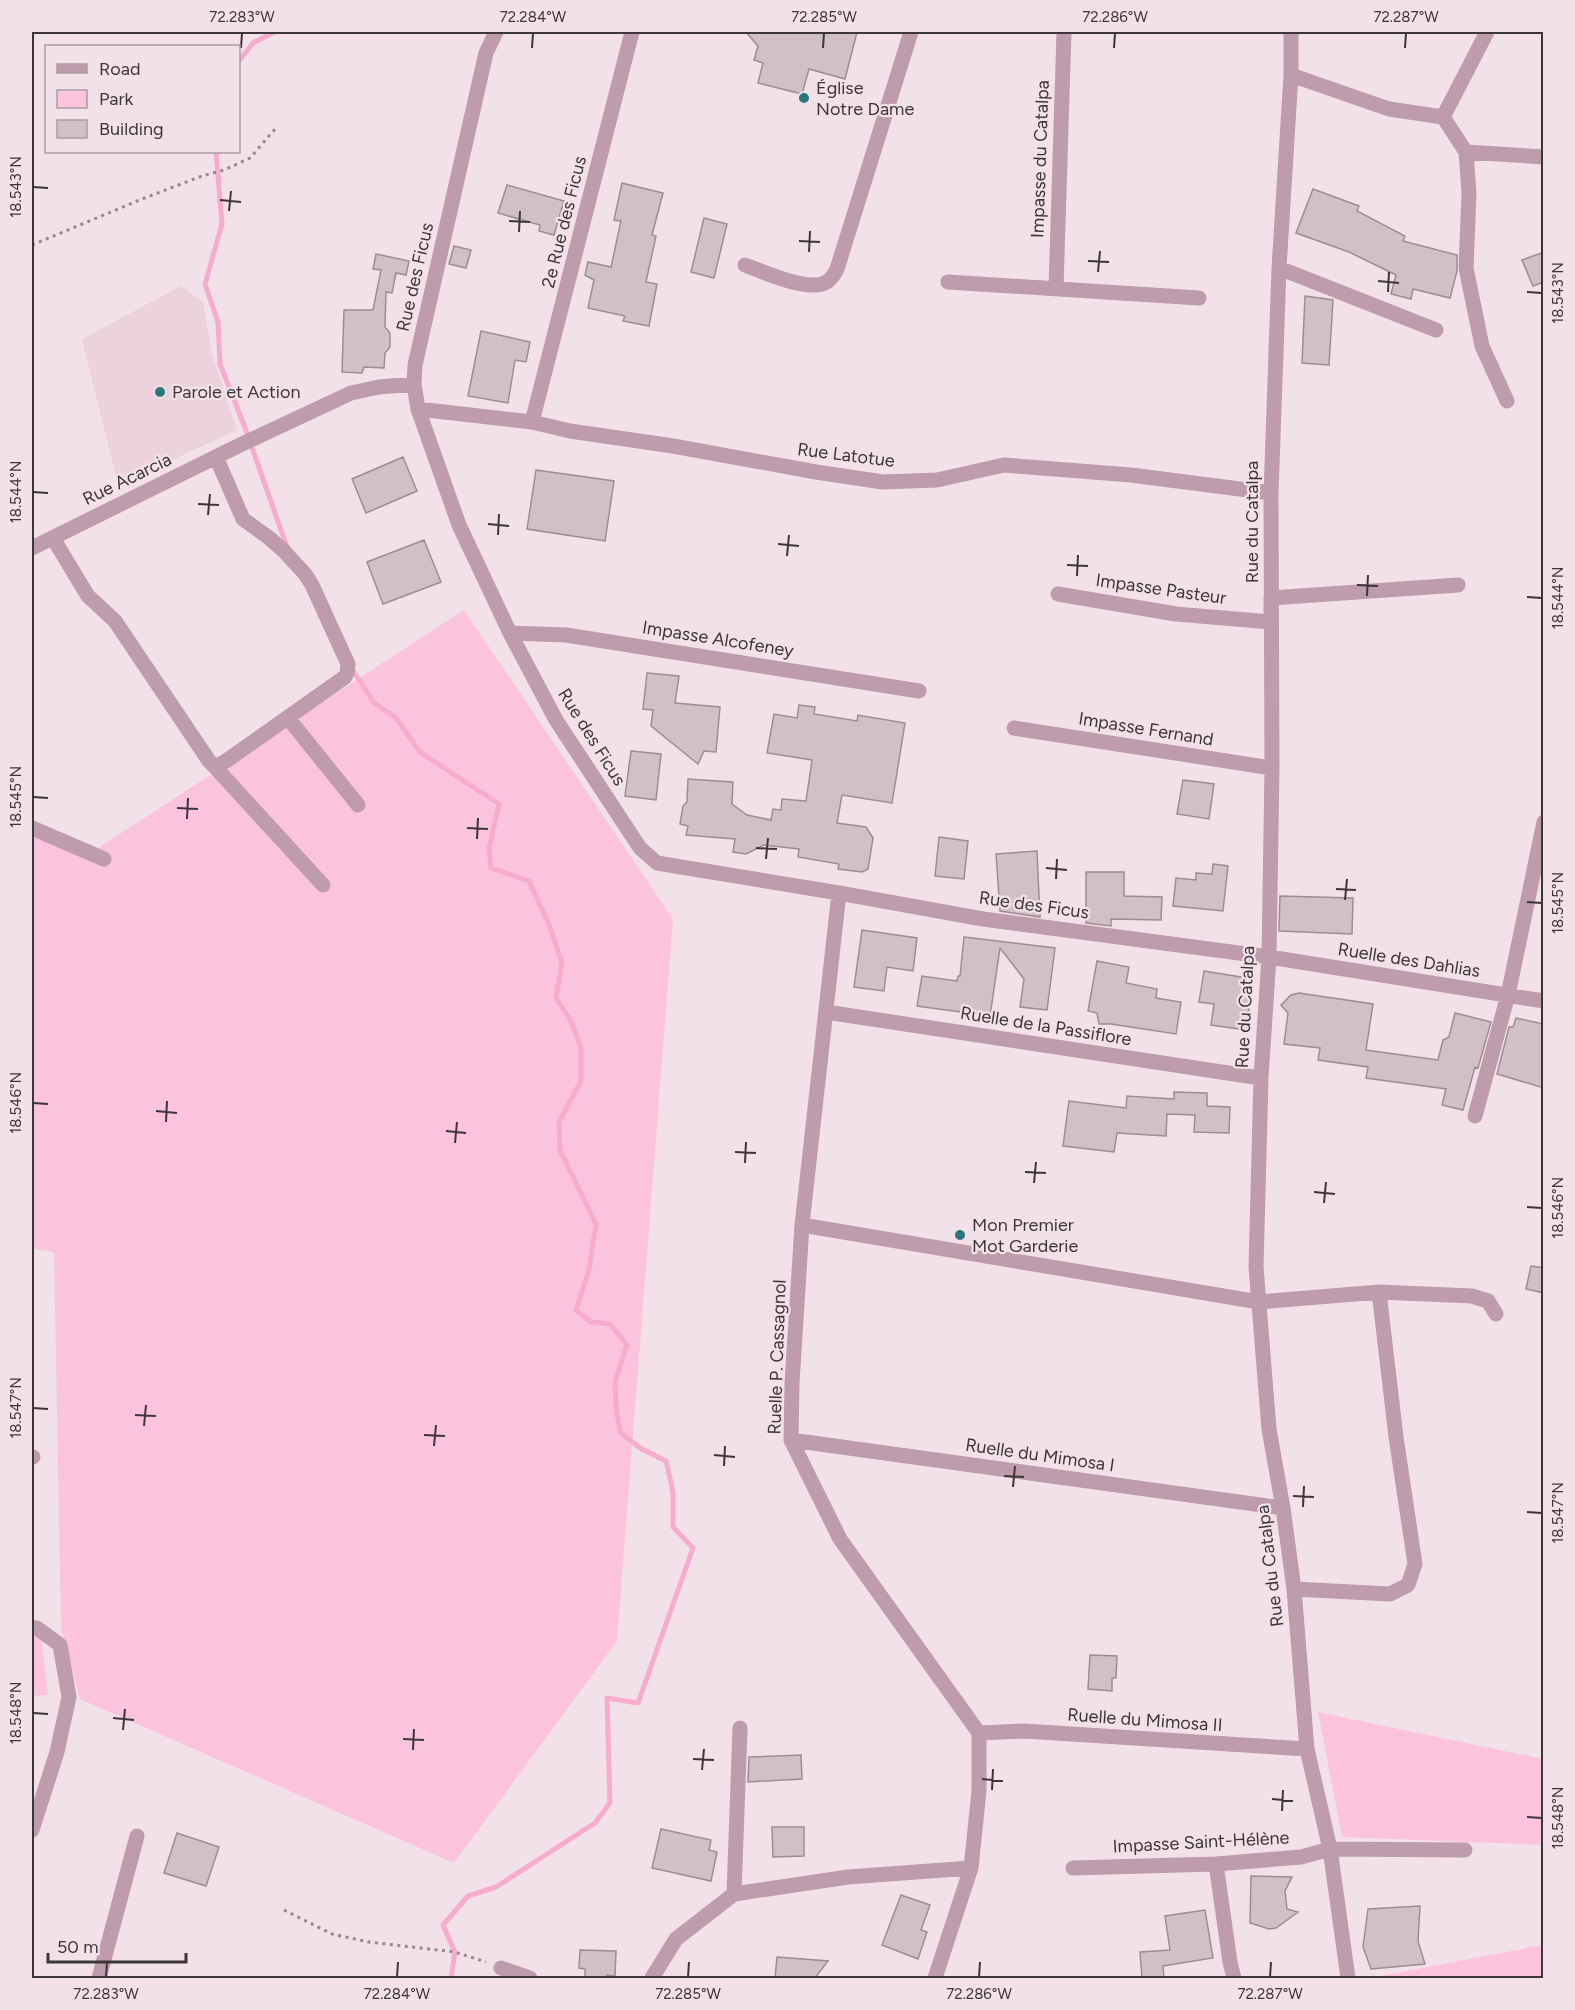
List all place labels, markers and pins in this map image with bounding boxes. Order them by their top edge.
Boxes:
place label: Église Notre Dame [816,77,914,120]
marker: Église Notre Dame [797,91,811,105]
place label: Parole et Action [172,381,301,403]
marker: Parole et Action [153,385,167,399]
place label: Mon Premier Mot Garderie [972,1214,1078,1257]
marker: Mon Premier Mot Garderie [953,1228,967,1242]

